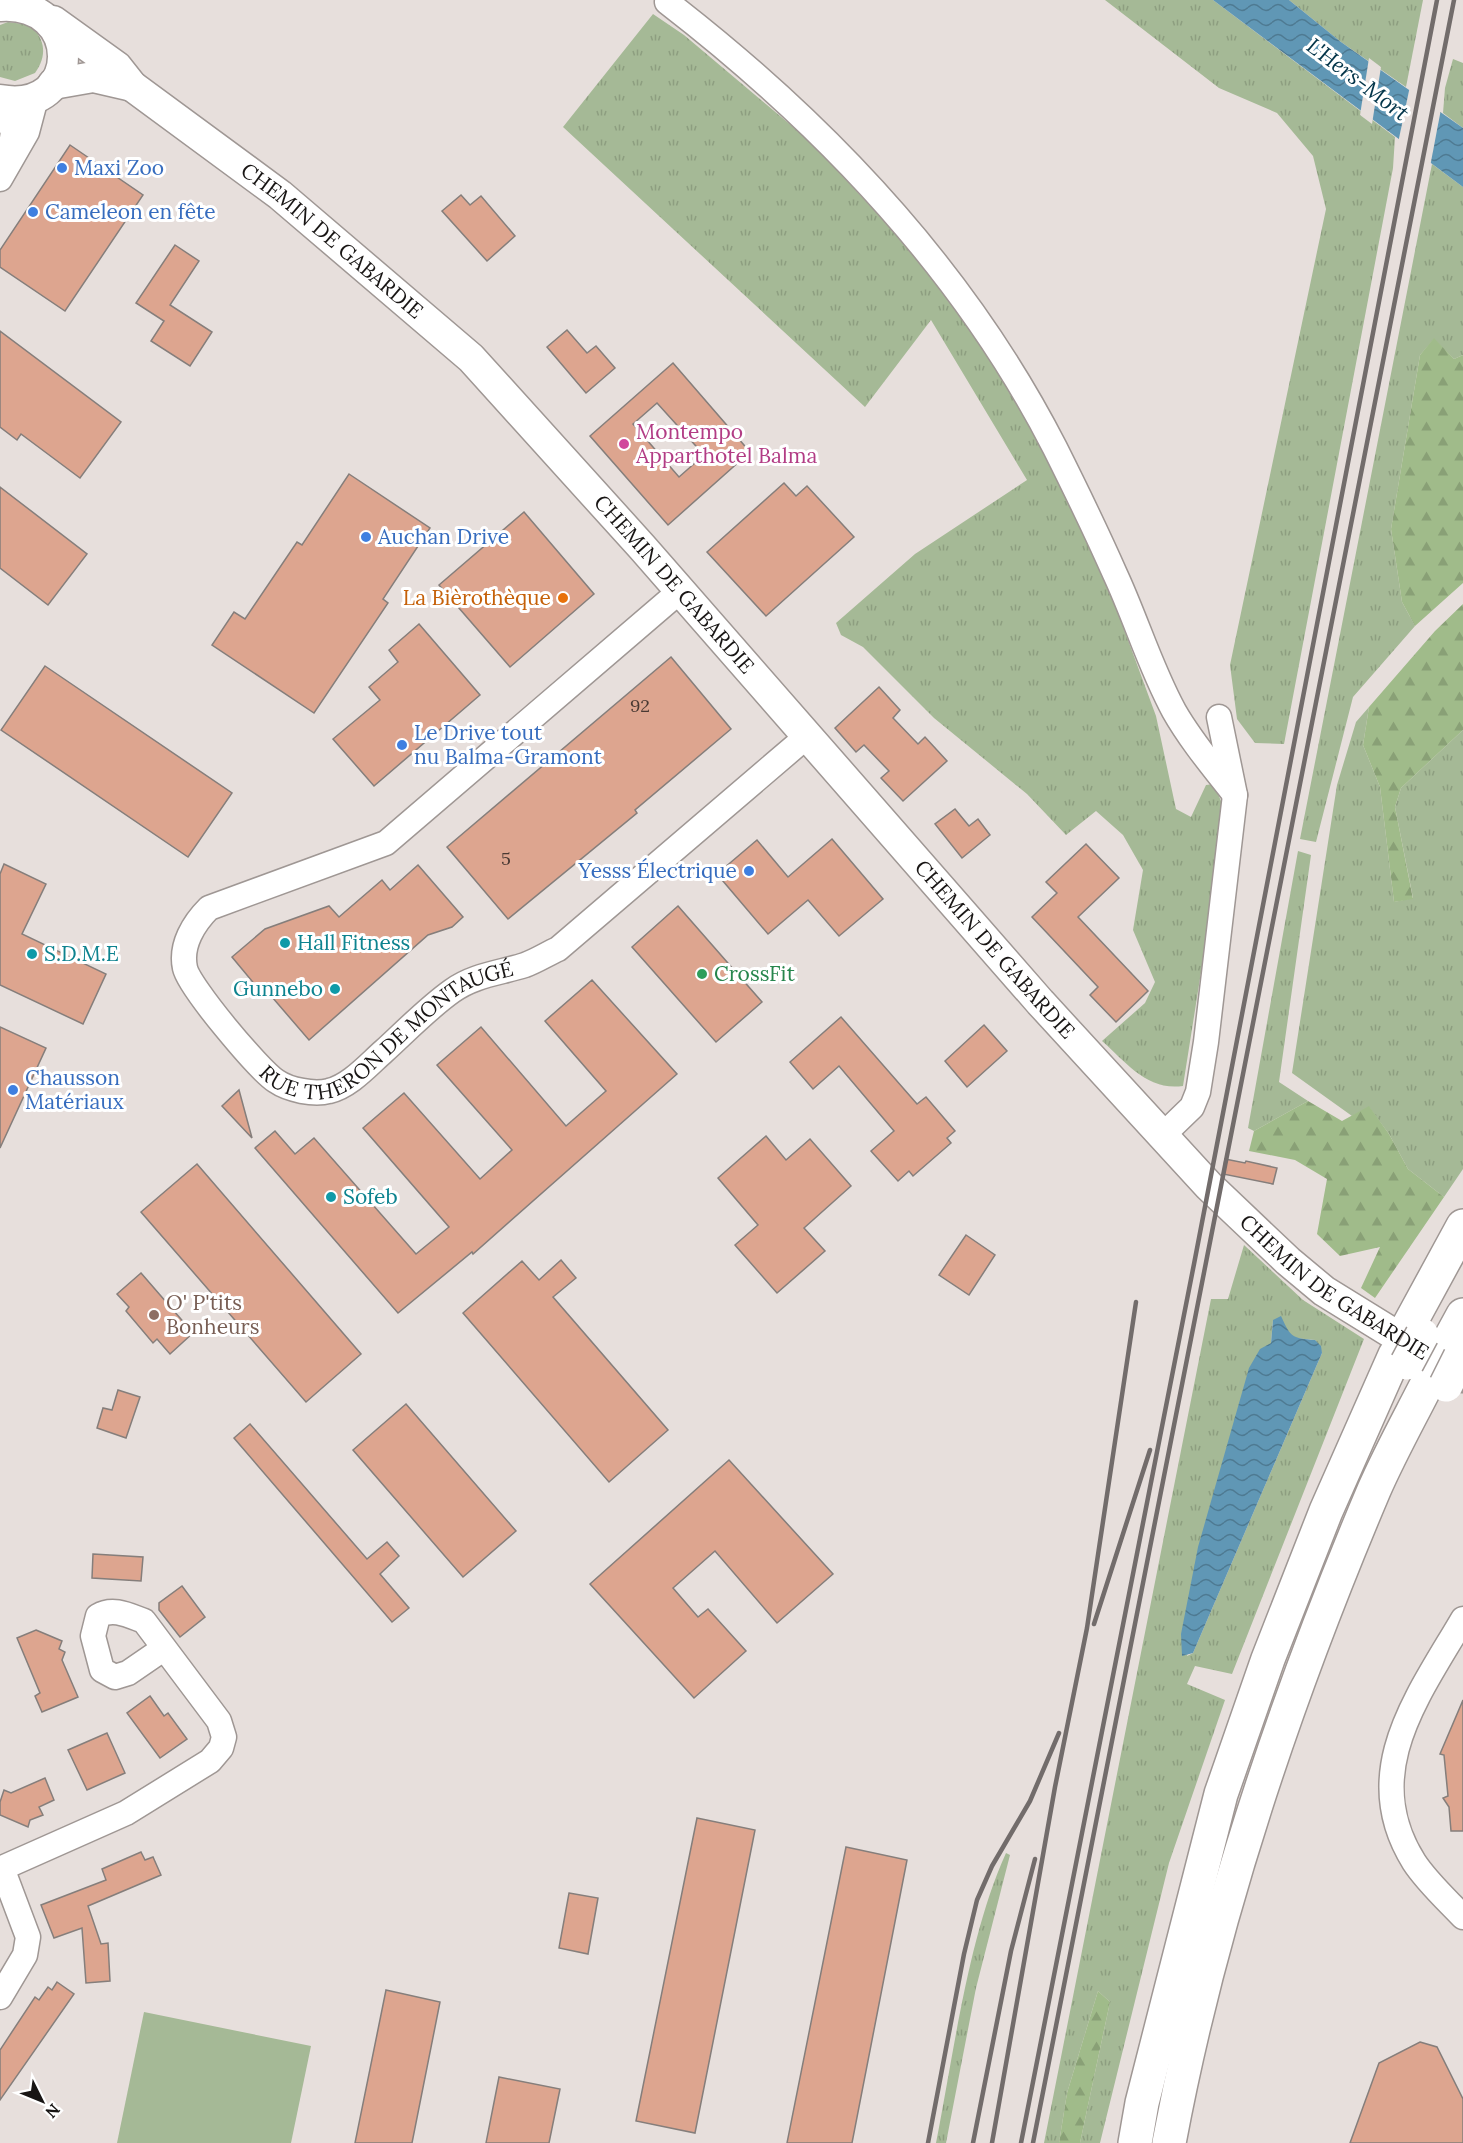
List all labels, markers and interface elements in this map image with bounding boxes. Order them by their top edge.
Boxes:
water label: L'Hers-Mort [1301,31,1415,127]
place label: Maxi Zoo [74,154,164,181]
street label: CHEMIN DE GABARDIE [236,157,429,324]
marker: Maxi Zoo [55,161,69,175]
place label: Cameleon en fête [45,198,216,225]
marker: Cameleon en fête [26,205,40,219]
place label: Montempo Apparthotel Balma [635,418,817,469]
marker: Montempo Apparthotel Balma [617,437,631,451]
street label: CHEMIN DE GABARDIE [588,489,760,679]
place label: Auchan Drive [377,523,509,550]
marker: Auchan Drive [359,530,373,544]
place label: La Bièrothèque [403,584,551,611]
marker: La Bièrothèque [556,591,570,605]
house number: 92 [630,694,650,717]
place label: Le Drive tout nu Balma-Gramont [414,719,603,770]
marker: Le Drive tout nu Balma-Gramont [395,738,409,752]
house number: 5 [501,847,511,870]
street label: CHEMIN DE GABARDIE [909,854,1081,1044]
place label: Yesss Électrique [577,857,737,884]
marker: Yesss Électrique [742,864,756,878]
place label: Hall Fitness [297,929,410,956]
marker: Hall Fitness [278,936,292,950]
place label: S.D.M.E [44,940,119,967]
marker: S.D.M.E [25,947,39,961]
street label: RUE THERON DE MONTAUGÉ [254,955,516,1106]
place label: CrossFit [714,960,796,987]
marker: CrossFit [695,967,709,981]
place label: Gunnebo [233,975,323,1002]
marker: Gunnebo [328,982,342,996]
place label: Chausson Matériaux [25,1064,124,1115]
marker: Chausson Matériaux [6,1083,20,1097]
place label: Sofeb [343,1183,398,1210]
marker: Sofeb [324,1190,338,1204]
street label: CHEMIN DE GABARDIE [1234,1208,1434,1366]
place label: O' P'tits Bonheurs [166,1289,259,1340]
marker: O' P'tits Bonheurs [147,1308,161,1322]
north arrow [12,2071,72,2131]
text: N [41,2100,65,2123]

